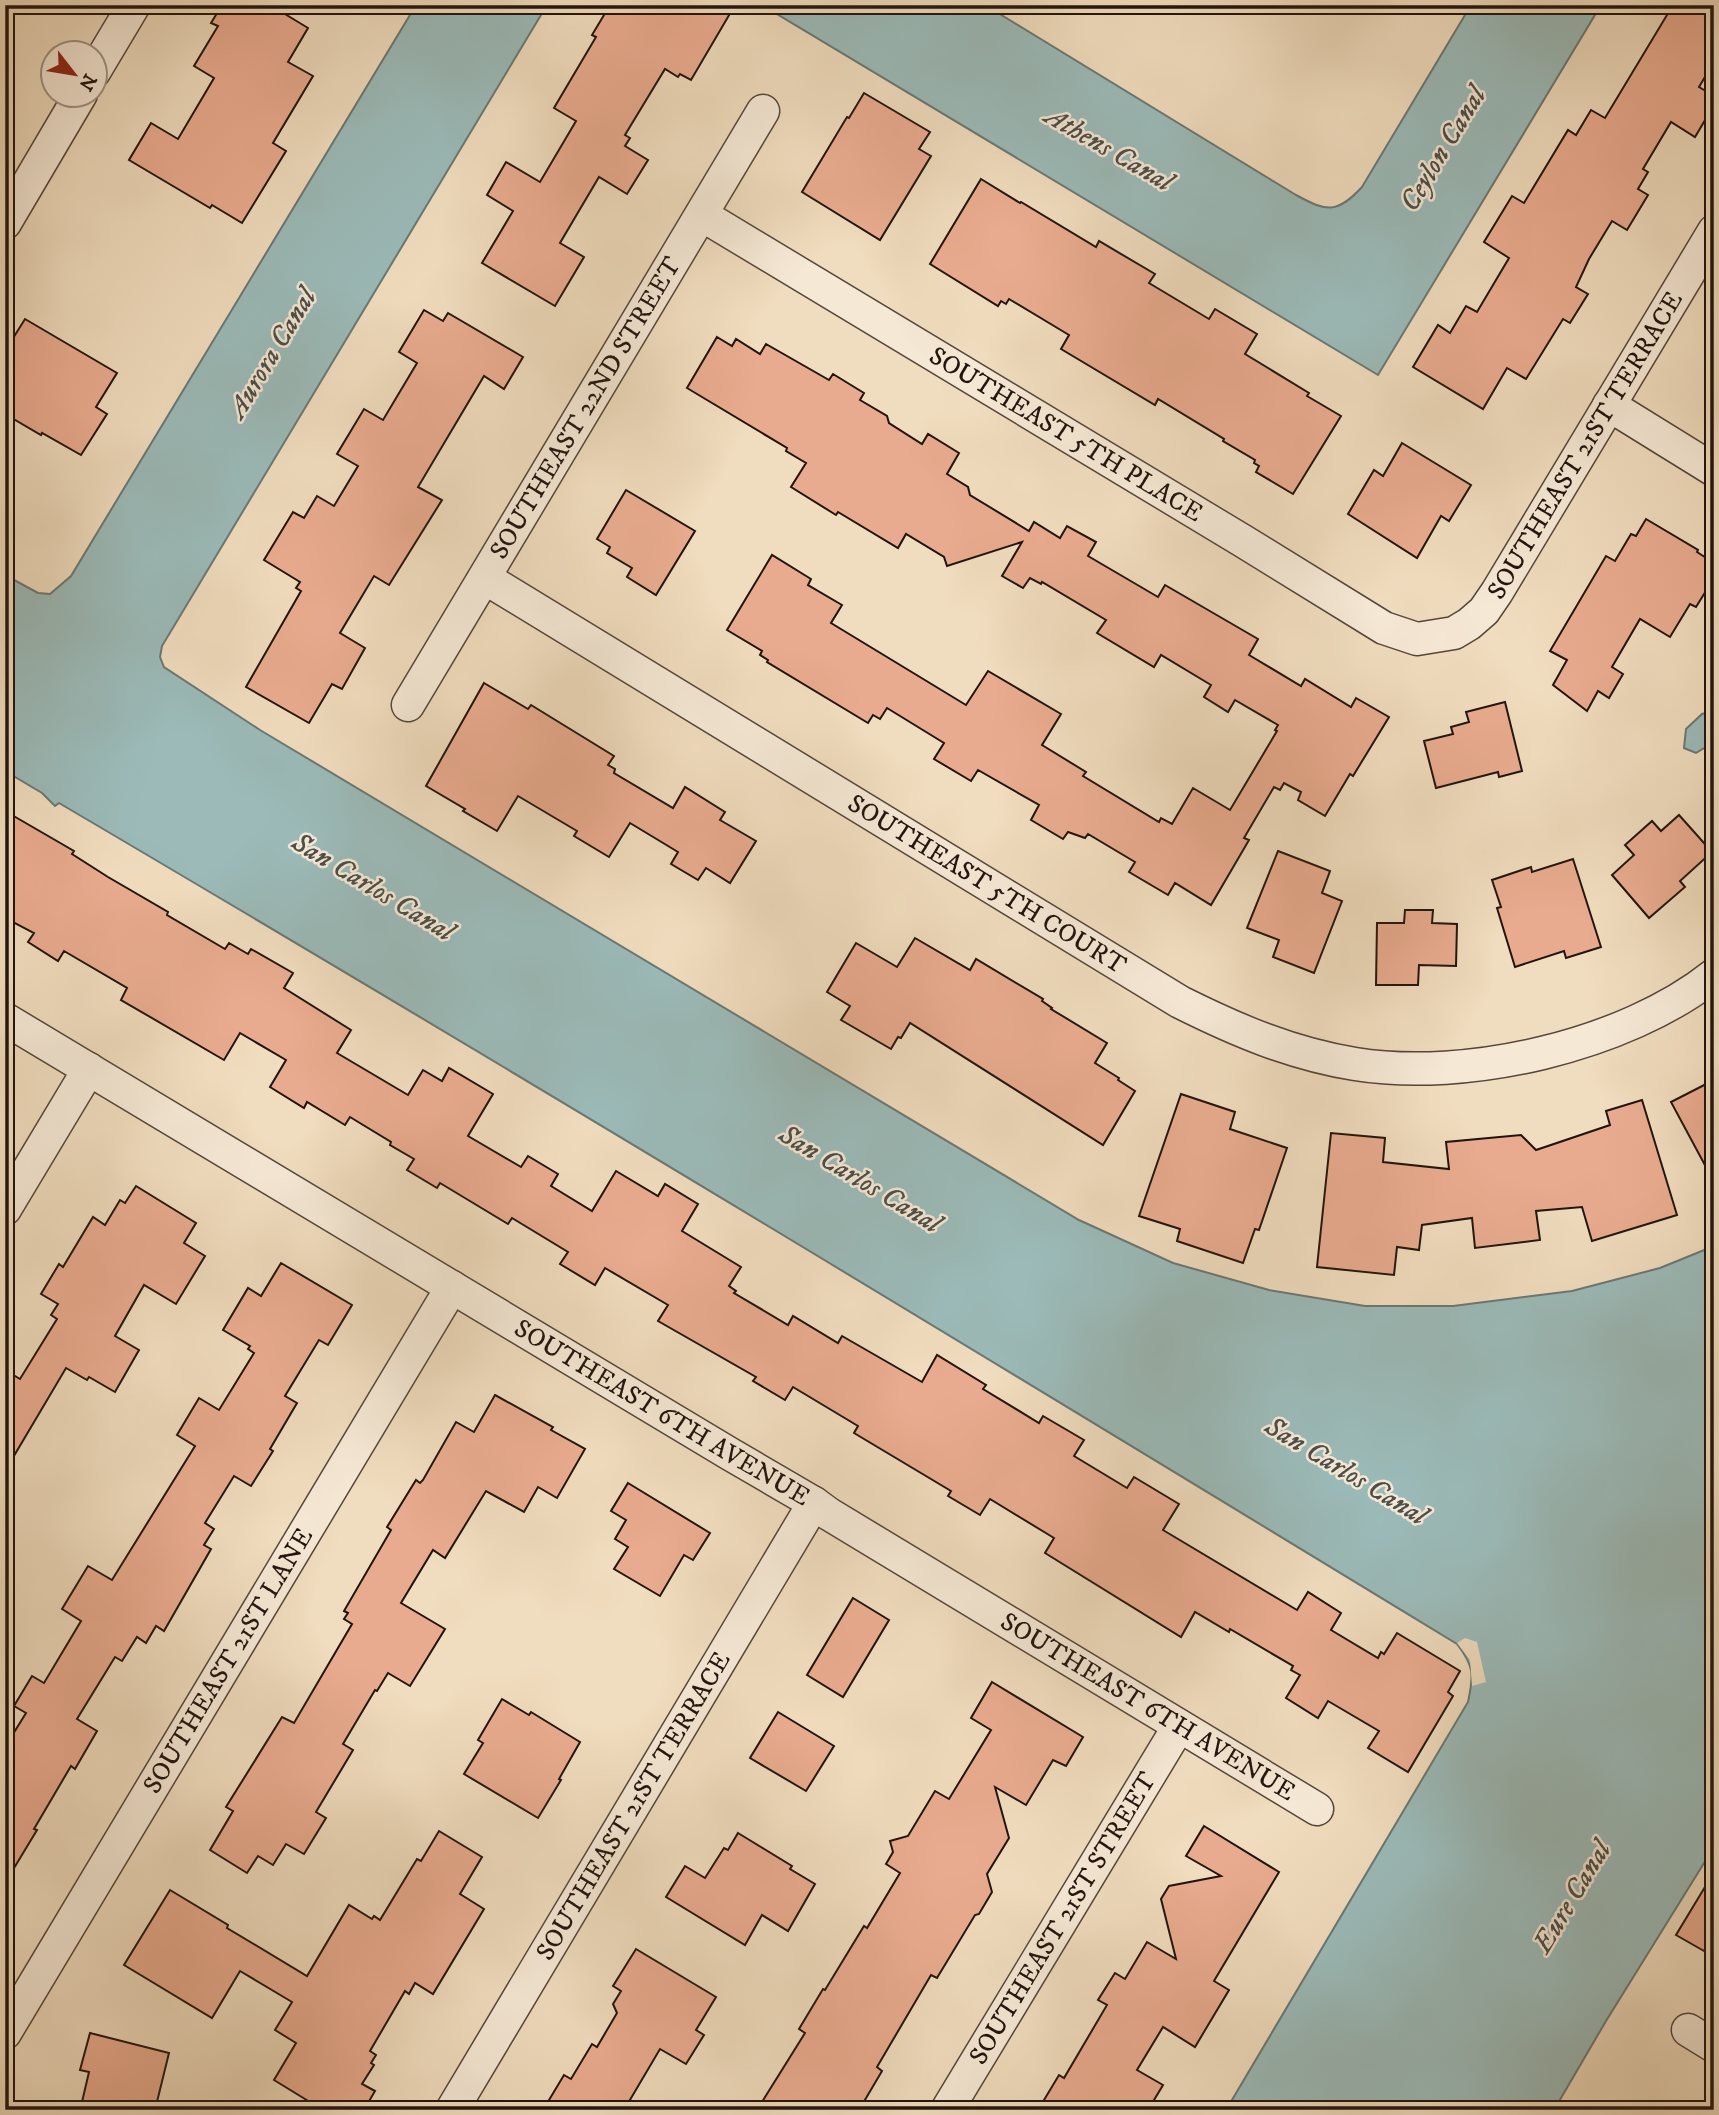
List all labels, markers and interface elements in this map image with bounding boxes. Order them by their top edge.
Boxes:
north arrow [38,38,108,108]
text: N [73,69,101,95]
water label: Ceylon Canal [1392,78,1495,218]
water label: Athens Canal [1036,97,1181,201]
street label: SOUTHEAST 22ND STREET [482,251,689,565]
water label: Aurora Canal [218,280,326,427]
street label: SOUTHEAST 21ST TERRACE [1480,285,1690,605]
street label: SOUTHEAST 5TH PLACE [923,339,1209,529]
street label: SOUTHEAST 5TH COURT [842,787,1133,982]
water label: San Carlos Canal [285,824,463,951]
water label: San Carlos Canal [772,1116,950,1243]
street label: SOUTHEAST 6TH AVENUE [508,1312,816,1514]
water label: San Carlos Canal [1258,1408,1436,1535]
street label: SOUTHEAST 21ST LANE [136,1522,320,1800]
street label: SOUTHEAST 6TH AVENUE [994,1605,1301,1809]
street label: SOUTHEAST 21ST TERRACE [529,1646,738,1966]
street label: SOUTHEAST 21ST STREET [962,1766,1164,2071]
water label: Eure Canal [1524,1832,1620,1961]

